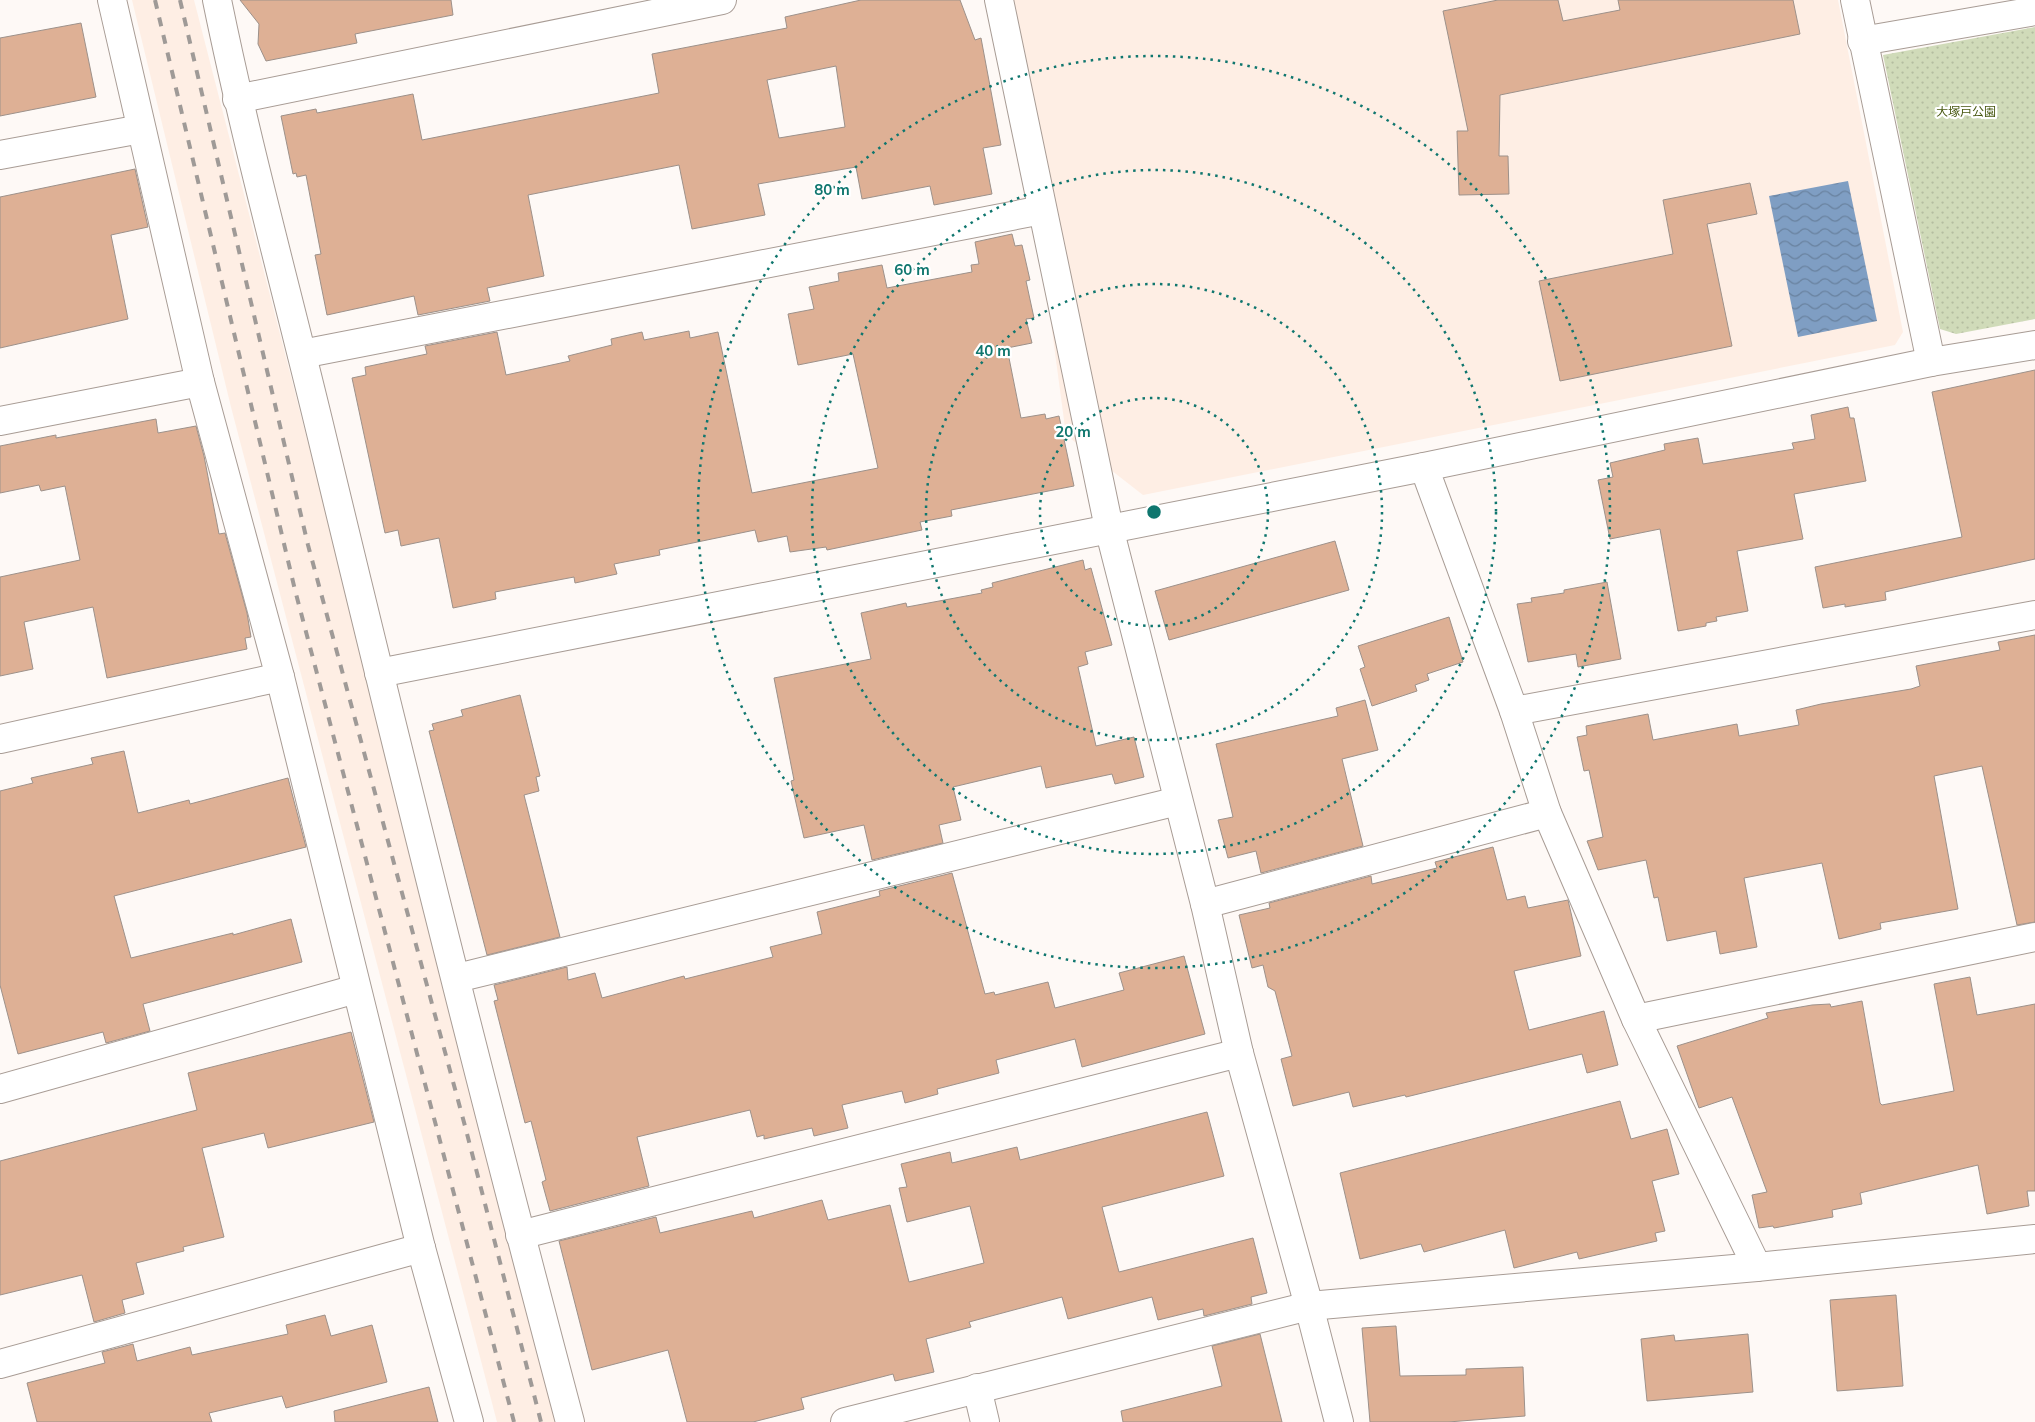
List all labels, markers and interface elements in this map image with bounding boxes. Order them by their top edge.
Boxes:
park label: 大塚戸公園 [1936,104,1996,119]
text: 80 m [814,180,850,199]
text: 60 m [894,260,930,279]
text: 40 m [975,341,1011,360]
text: 20 m [1055,422,1091,441]
centre of rings [1145,503,1163,521]

